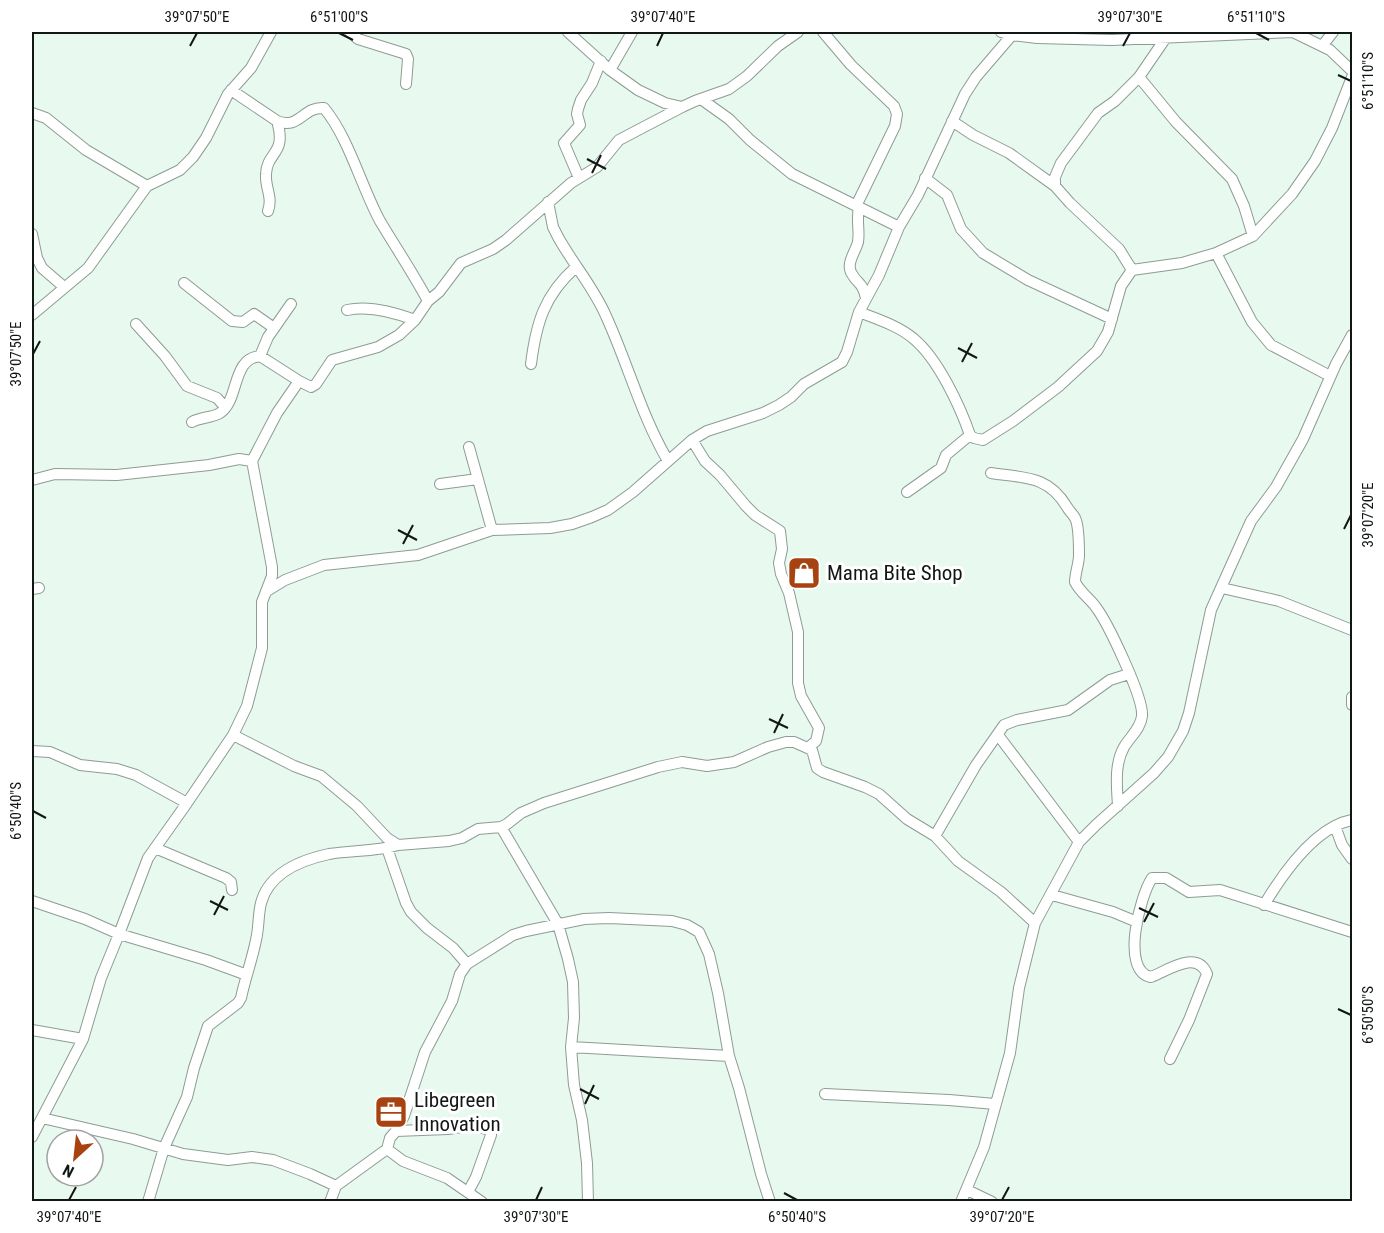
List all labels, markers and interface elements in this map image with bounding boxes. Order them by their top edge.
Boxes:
text: 39°07'50"E [165,8,229,26]
text: 6°51'00"S [310,8,368,26]
text: 39°07'40"E [631,8,695,26]
text: 39°07'30"E [1098,8,1162,26]
text: 6°51'10"S [1227,8,1285,26]
text: 6°51'10"S [1359,52,1377,110]
text: 39°07'50"E [7,322,25,386]
text: 39°07'20"E [1359,483,1377,547]
shop icon: Mama Bite Shop [786,555,822,591]
place label: Mama Bite Shop [827,561,963,585]
text: 6°50'40"S [7,782,25,840]
text: 6°50'50"S [1359,986,1377,1044]
place label: Libegreen Innovation [414,1088,501,1136]
office icon: Libegreen Innovation [373,1094,409,1130]
north arrow [45,1128,105,1188]
text: N [60,1160,77,1182]
text: 39°07'40"E [37,1208,101,1226]
text: 39°07'30"E [504,1208,568,1226]
text: 6°50'40"S [768,1208,826,1226]
text: 39°07'20"E [970,1208,1034,1226]

